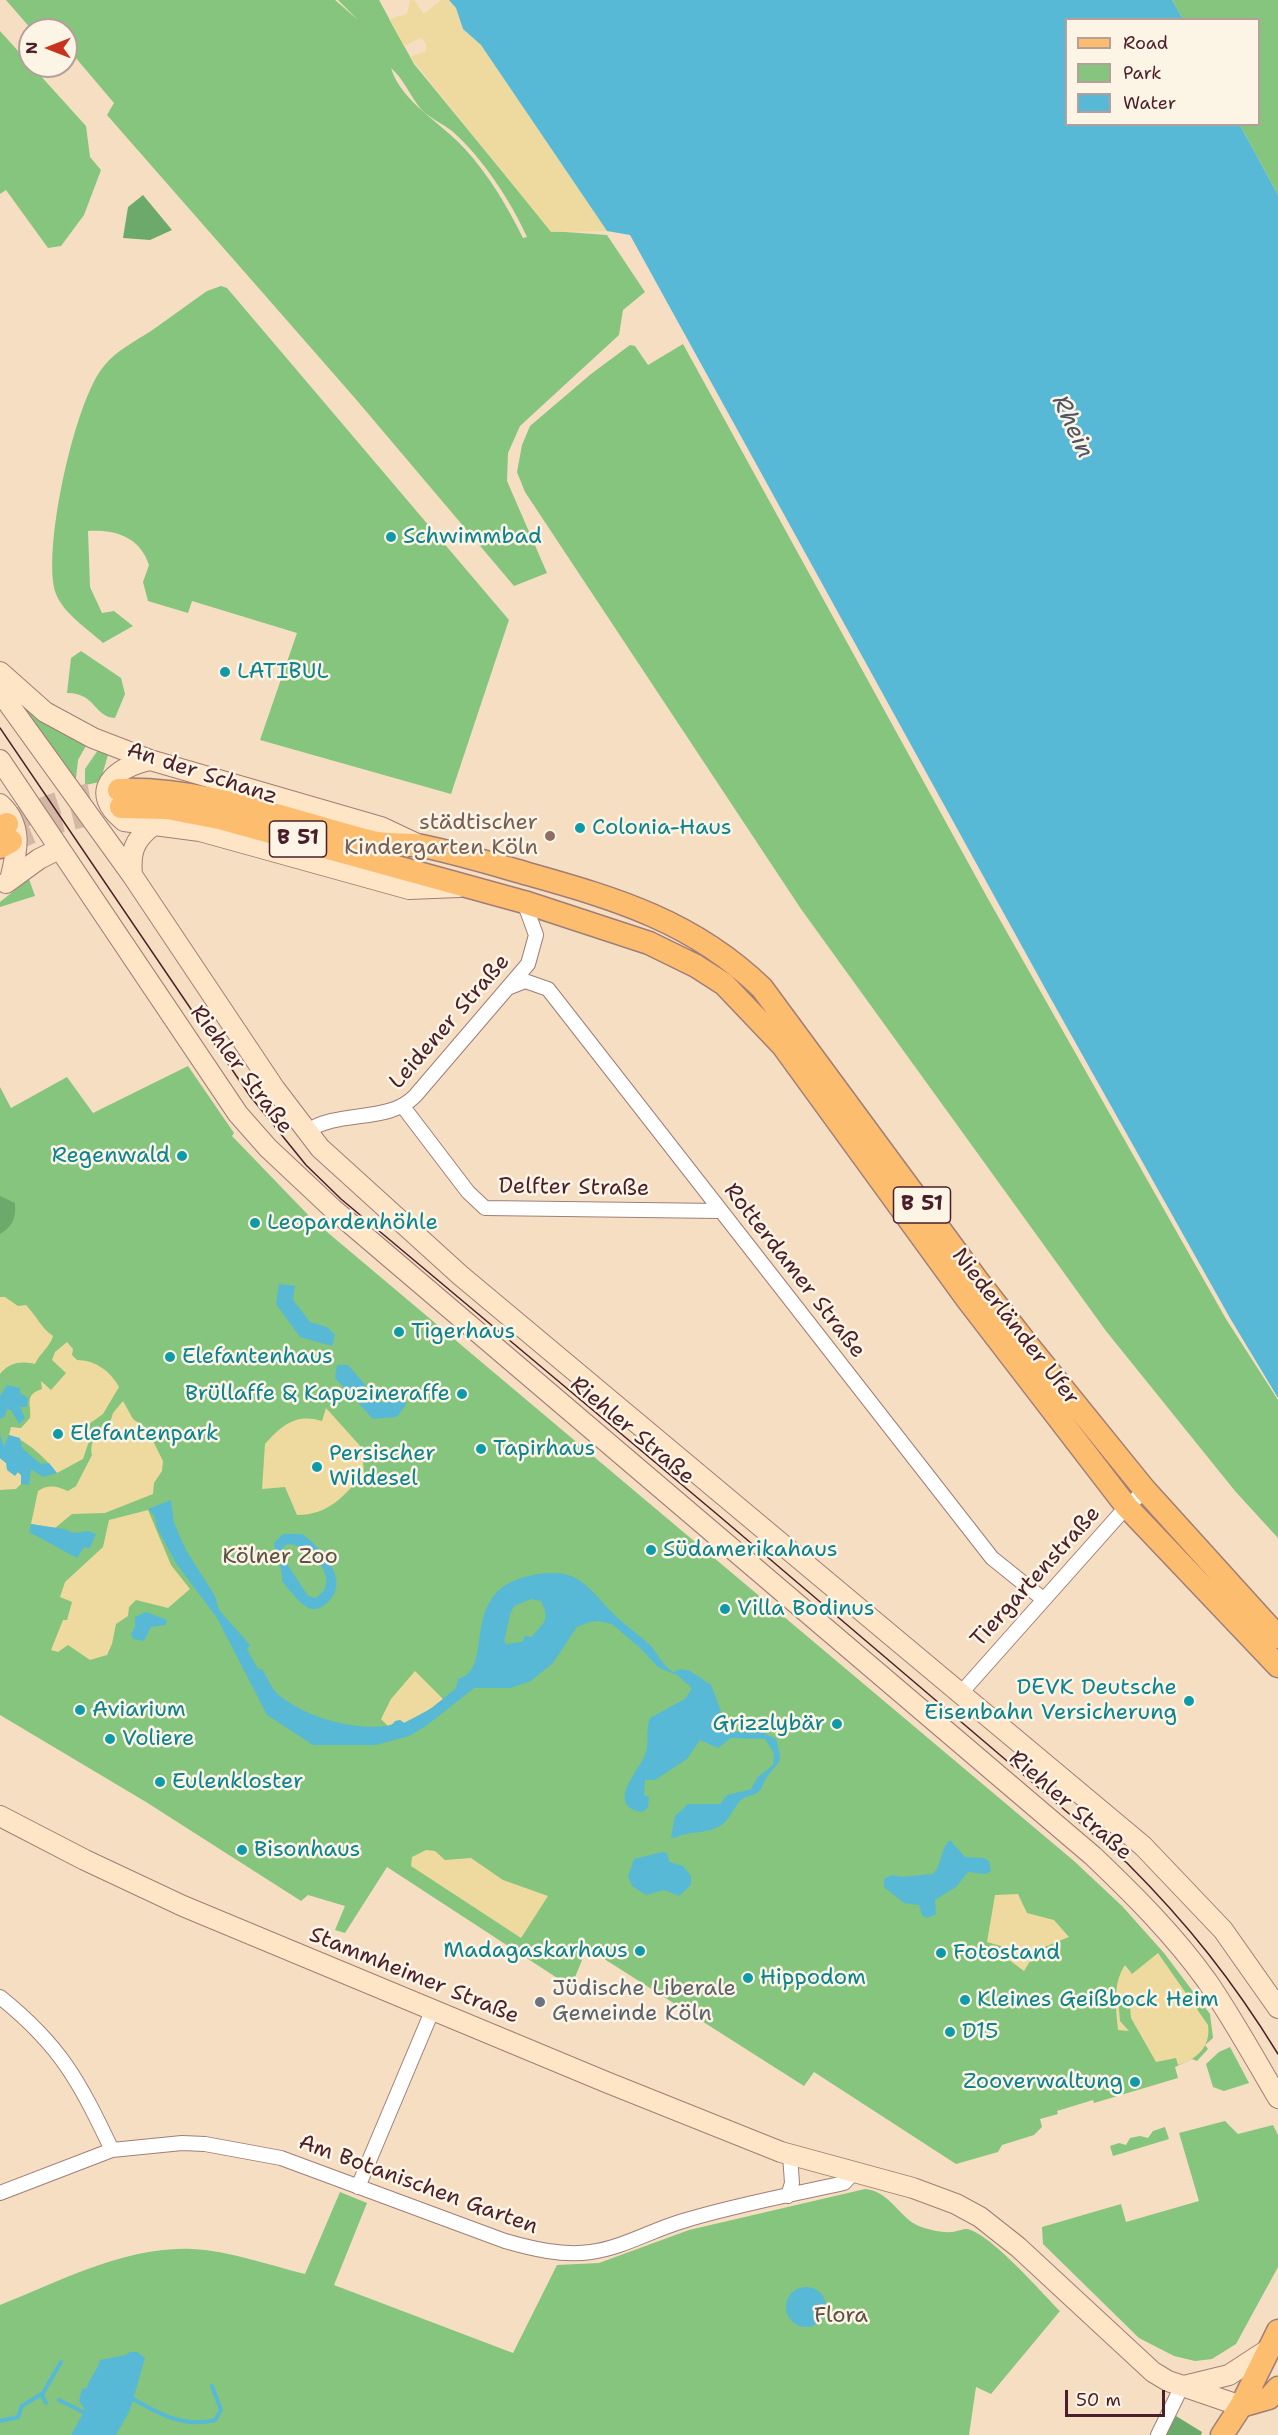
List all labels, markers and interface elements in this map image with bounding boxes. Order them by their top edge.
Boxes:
north arrow [18,18,78,78]
legend [1065,18,1260,126]
text: Road [1123,31,1168,55]
text: N [21,42,42,54]
text: Park [1123,61,1162,85]
text: Water [1123,91,1176,115]
water label: Rhein [1045,391,1099,463]
place label: Schwimmbad [403,524,542,550]
marker: Schwimmbad [384,530,398,544]
place label: LATIBUL [237,659,329,685]
marker: LATIBUL [218,665,232,679]
street label: An der Schanz [123,737,281,811]
place label: städtischer Kindergarten Köln [344,810,538,861]
place label: Colonia-Haus [592,815,732,841]
road number: B 51 [270,821,326,857]
marker: Colonia-Haus [573,821,587,835]
marker: städtischer Kindergarten Köln [543,829,557,843]
street label: Leidener Straße [384,949,516,1095]
street label: Riehler Straße [184,1001,298,1139]
place label: Regenwald [52,1143,170,1169]
marker: Regenwald [175,1149,189,1163]
street label: Delfter Straße [498,1173,650,1203]
street label: Rotterdamer Straße [718,1178,870,1364]
road number: B 51 [894,1187,950,1223]
place label: Leopardenhöhle [267,1210,438,1236]
marker: Leopardenhöhle [248,1216,262,1230]
street label: Niederländer Ufer [946,1243,1084,1411]
place label: Tigerhaus [411,1319,515,1345]
marker: Tigerhaus [392,1325,406,1339]
place label: Elefantenhaus [182,1344,333,1370]
marker: Elefantenhaus [163,1350,177,1364]
street label: Riehler Straße [565,1371,699,1491]
place label: Brüllaffe & Kapuzineraffe [185,1381,450,1407]
marker: Brüllaffe & Kapuzineraffe [455,1387,469,1401]
place label: Elefantenpark [70,1421,219,1447]
marker: Elefantenpark [51,1427,65,1441]
place label: Tapirhaus [493,1436,595,1462]
place label: Persischer Wildesel [329,1441,436,1492]
marker: Tapirhaus [474,1442,488,1456]
marker: Persischer Wildesel [310,1460,324,1474]
street label: Tiergartenstraße [966,1501,1106,1653]
place label: Südamerikahaus [663,1537,838,1563]
marker: Südamerikahaus [644,1543,658,1557]
park label: Kölner Zoo [222,1544,338,1570]
place label: Villa Bodinus [737,1596,875,1622]
marker: Villa Bodinus [718,1602,732,1616]
place label: DEVK Deutsche Eisenbahn Versicherung [924,1675,1177,1726]
marker: DEVK Deutsche Eisenbahn Versicherung [1182,1694,1196,1708]
place label: Aviarium [92,1697,186,1723]
marker: Aviarium [73,1703,87,1717]
place label: Grizzlybär [712,1711,825,1737]
marker: Grizzlybär [830,1717,844,1731]
place label: Voliere [122,1726,194,1752]
marker: Voliere [103,1732,117,1746]
street label: Riehler Straße [1003,1746,1137,1866]
place label: Eulenkloster [172,1769,303,1795]
marker: Eulenkloster [153,1775,167,1789]
place label: Bisonhaus [254,1837,360,1863]
marker: Bisonhaus [235,1843,249,1857]
street label: Stammheimer Straße [305,1922,523,2030]
place label: Madagaskarhaus [443,1938,628,1964]
place label: Fotostand [953,1940,1060,1966]
marker: Madagaskarhaus [633,1944,647,1958]
marker: Fotostand [934,1946,948,1960]
place label: Hippodom [760,1965,866,1991]
marker: Hippodom [741,1971,755,1985]
place label: Jüdische Liberale Gemeinde Köln [552,1976,736,2028]
place label: Kleines Geißbock Heim [977,1987,1219,2013]
marker: Kleines Geißbock Heim [958,1993,972,2007]
marker: Jüdische Liberale Gemeinde Köln [533,1995,547,2009]
place label: D15 [962,2019,998,2045]
marker: D15 [943,2025,957,2039]
place label: Zooverwaltung [963,2069,1123,2095]
marker: Zooverwaltung [1128,2075,1142,2089]
street label: Am Botanischen Garten [295,2129,541,2241]
park label: Flora [814,2303,868,2329]
scale bar [1068,2378,1168,2416]
text: 50 m [1076,2388,1121,2412]

